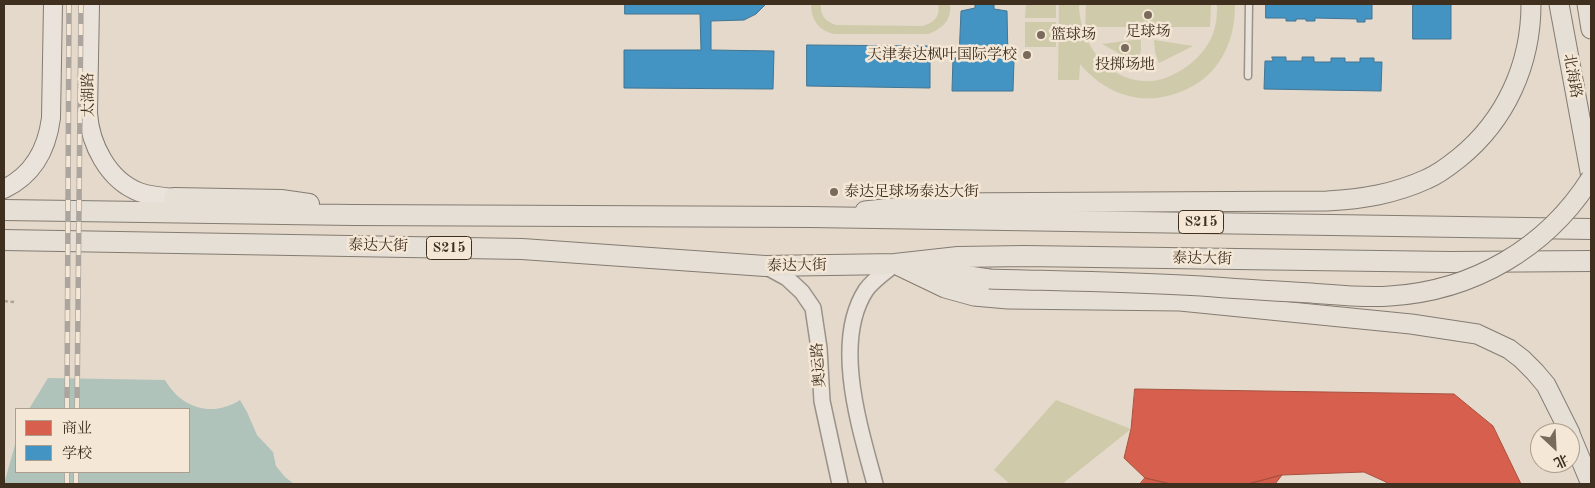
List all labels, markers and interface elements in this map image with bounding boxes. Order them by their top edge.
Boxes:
marker: 足球场 [1142,9,1154,21]
place label: 足球场 [1126,23,1170,41]
place label: 篮球场 [1051,26,1096,44]
marker: 篮球场 [1035,29,1047,41]
marker: 投掷场地 [1119,42,1131,54]
place label: 天津泰达枫叶国际学校 [867,46,1017,64]
marker: 天津泰达枫叶国际学校 [1021,49,1033,61]
street label: 北海路 [1559,52,1585,100]
place label: 投掷场地 [1095,56,1155,74]
street label: 太湖路 [80,72,98,118]
place label: 泰达足球场泰达大街 [844,183,979,201]
marker: 泰达足球场泰达大街 [828,186,840,198]
road number: S215 [1178,210,1224,233]
street label: 泰达大街 [348,236,408,256]
road number: S215 [426,237,472,260]
street label: 泰达大街 [1172,249,1232,269]
street label: 泰达大街 [767,256,827,276]
street label: 奥运路 [808,342,830,388]
legend [15,408,190,473]
text: 商业 [62,422,92,437]
north arrow [1530,423,1580,473]
text: 学校 [62,447,92,462]
text: 北 [1552,451,1570,470]

